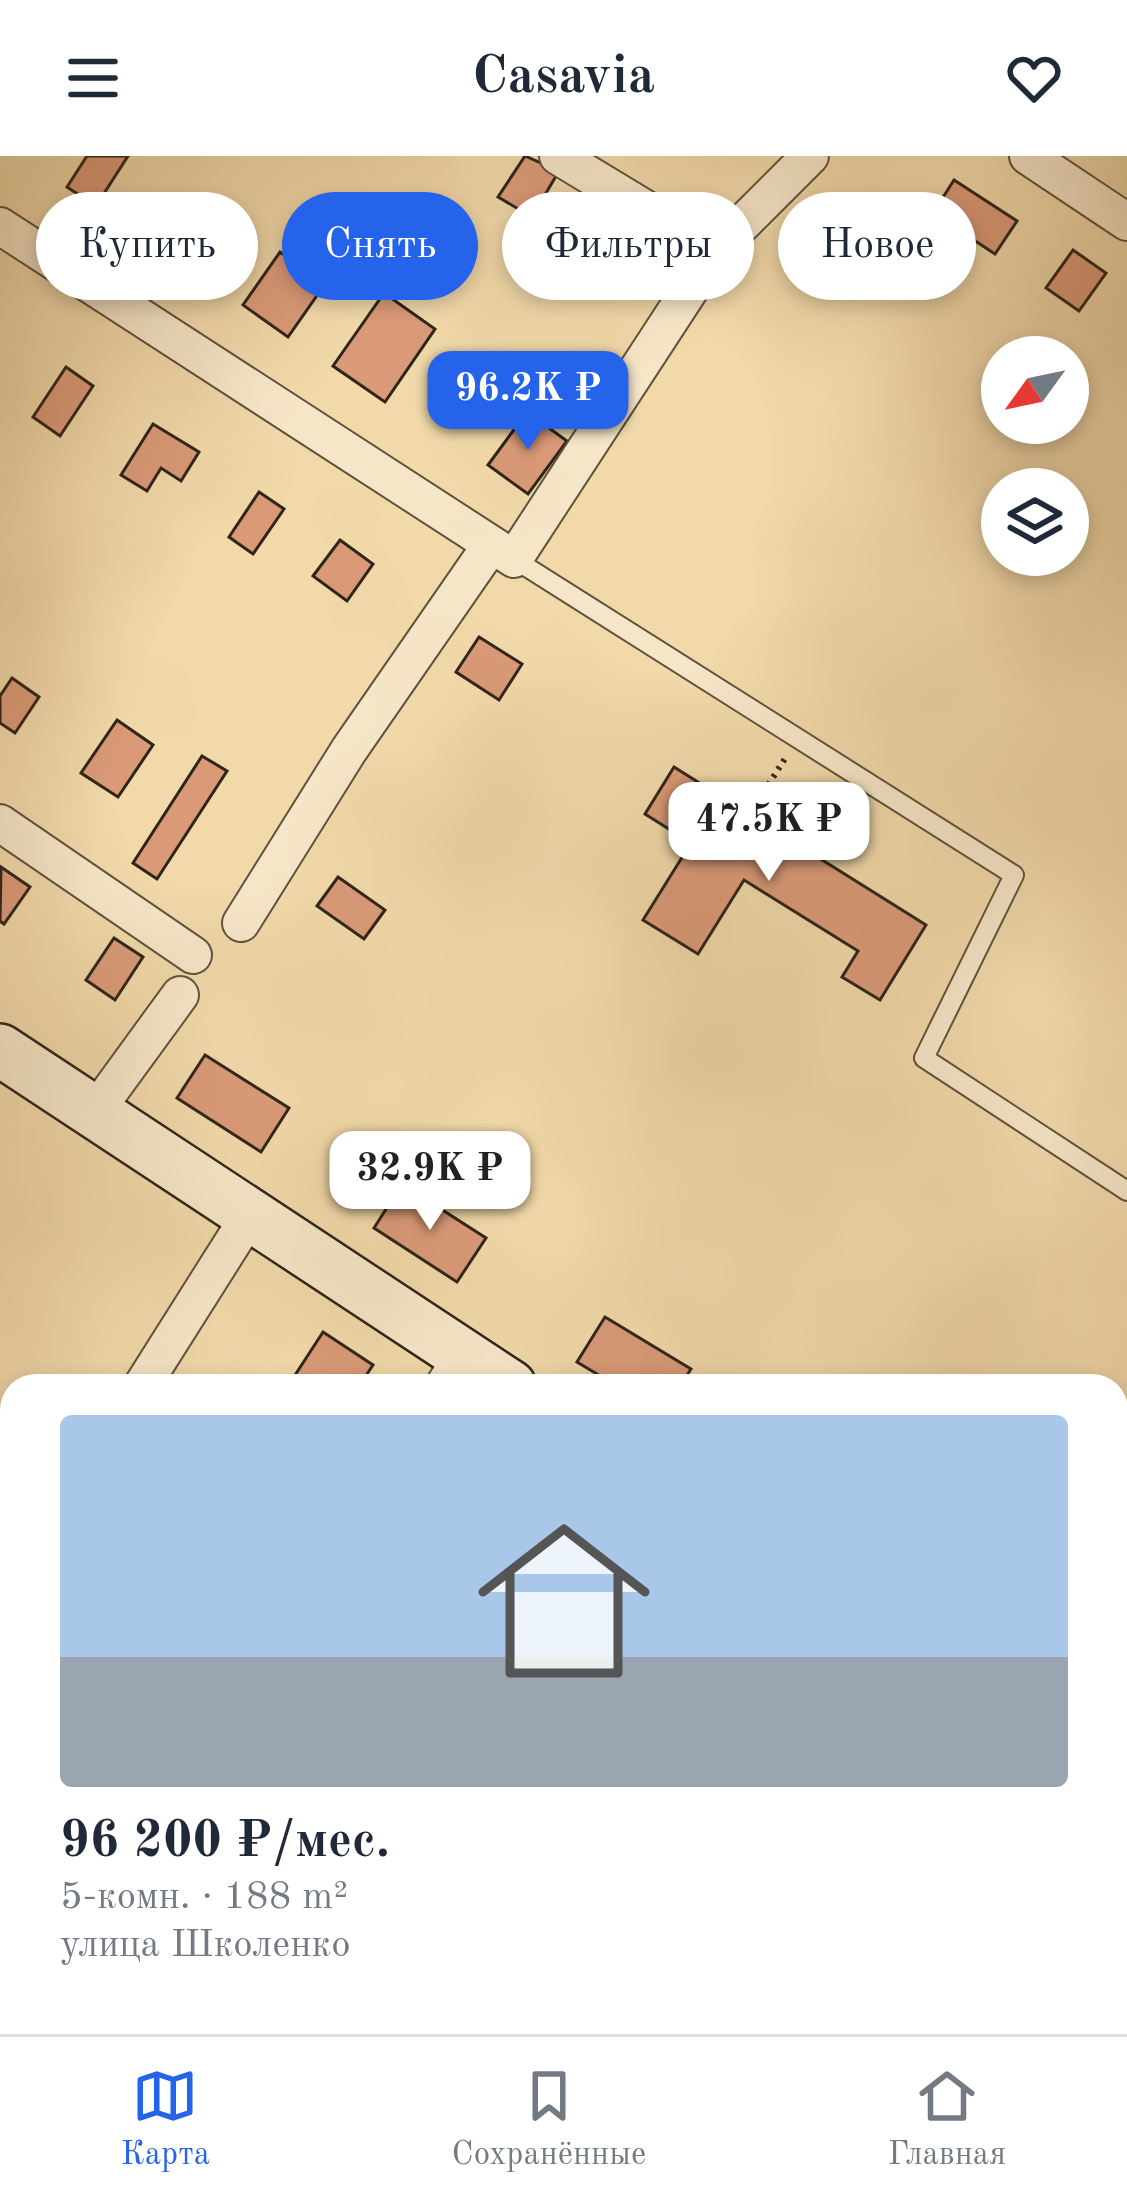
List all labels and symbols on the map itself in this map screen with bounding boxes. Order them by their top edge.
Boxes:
north arrow [981,336,1089,444]
pin: 96.2K ₽ [417,351,639,453]
pin: 47.5K ₽ [658,782,880,884]
pin: 32.9K ₽ [319,1131,541,1233]

